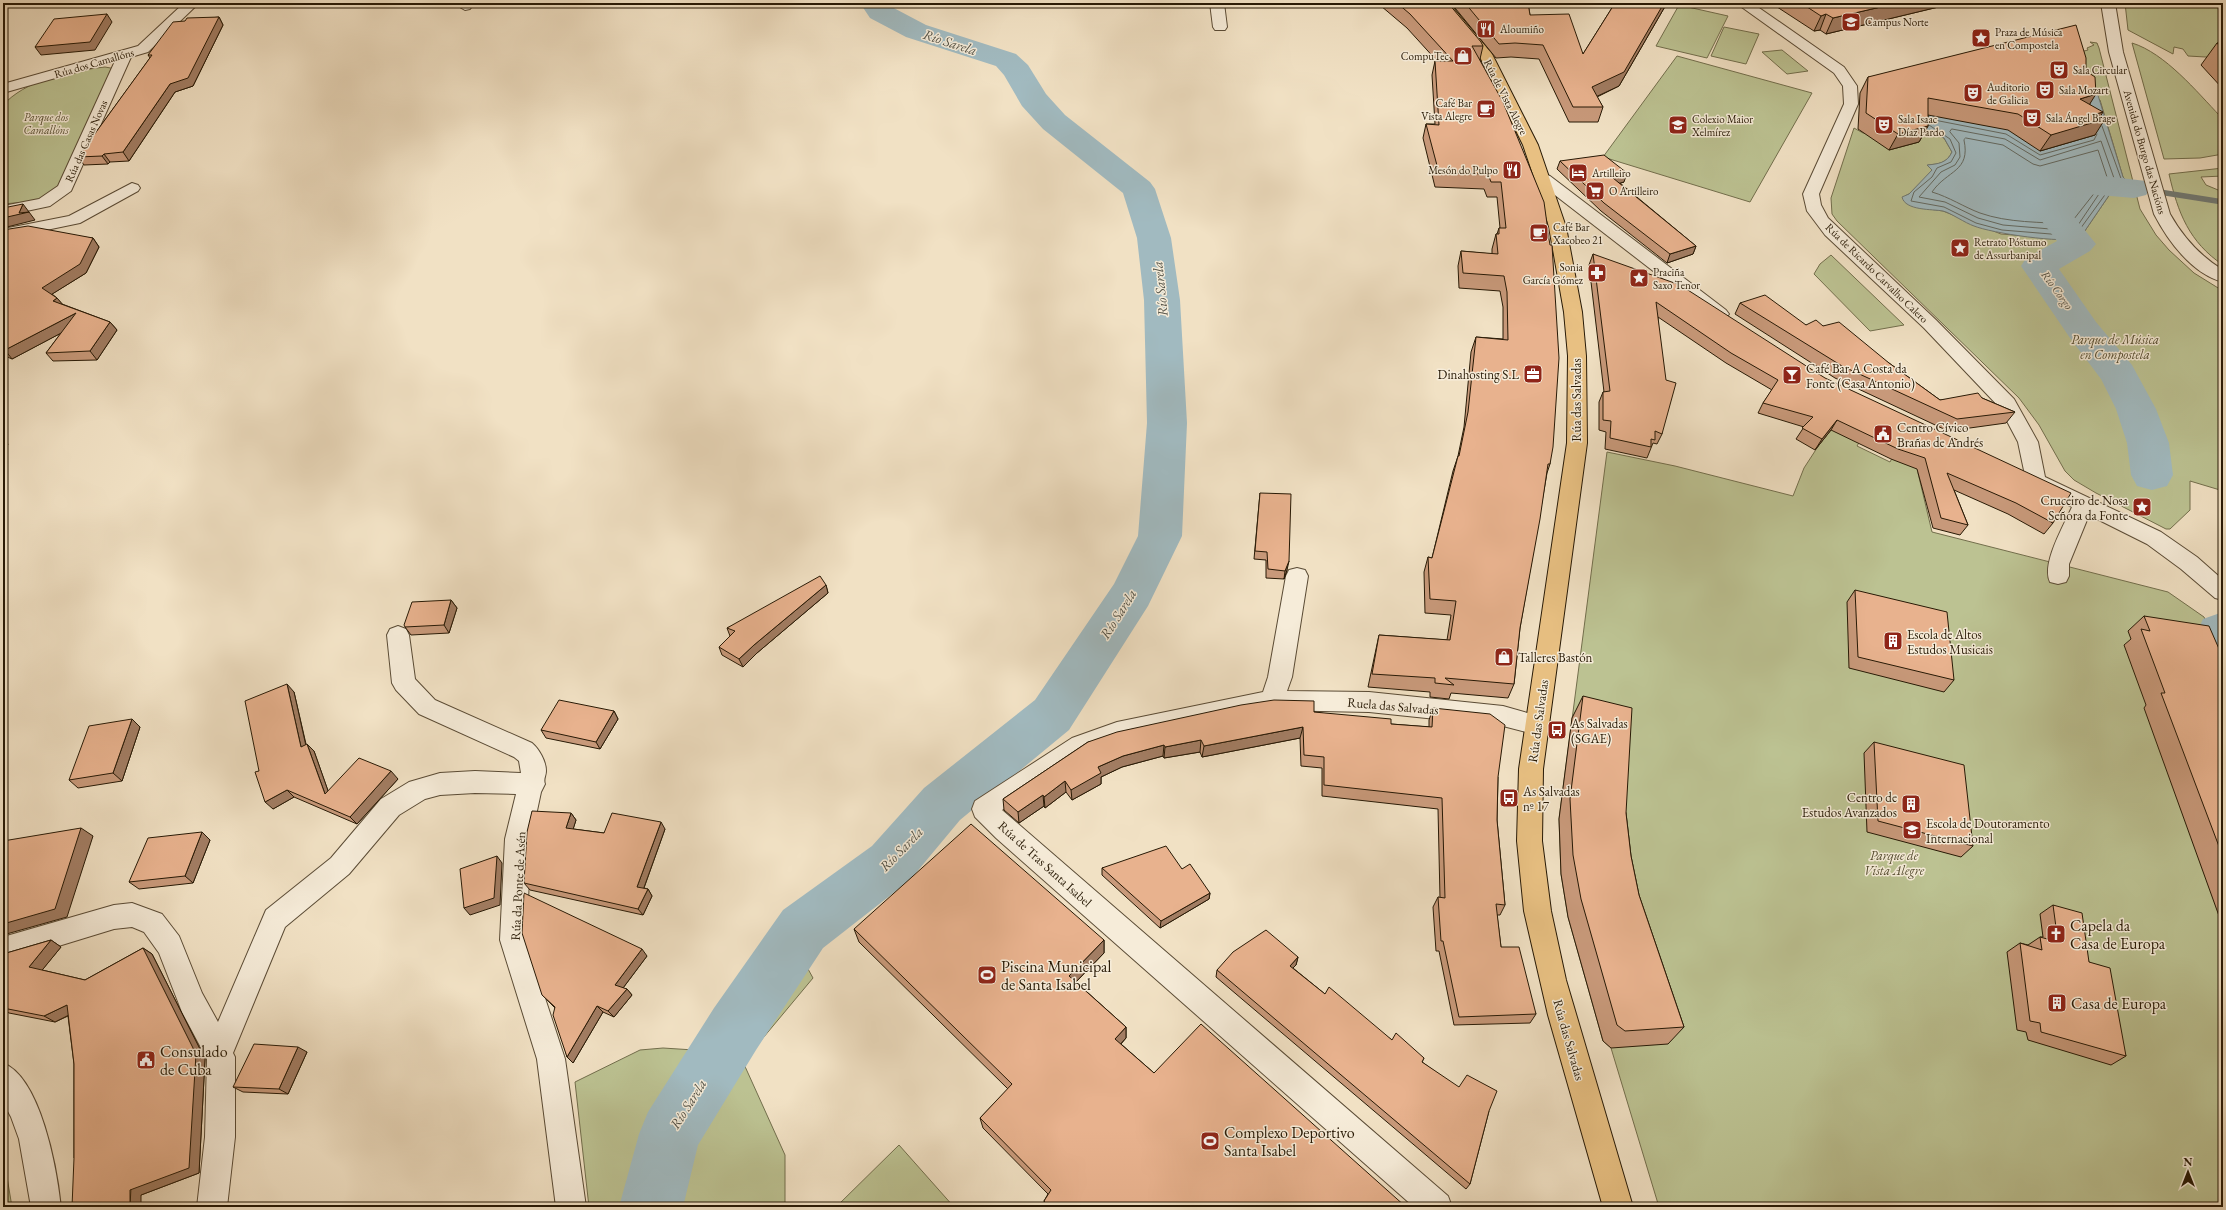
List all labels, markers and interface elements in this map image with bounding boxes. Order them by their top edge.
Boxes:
school or university icon: Campus Norte [1840,11,1862,33]
place label: Campus Norte [1865,15,1929,29]
restaurant icon: Aloumiño [1475,18,1497,40]
place label: Aloumiño [1499,22,1545,36]
water label: Río Sarela [921,25,979,59]
place label: Praza de Música en Compostela [1995,25,2063,52]
place icon: Praza de Música en Compostela [1970,27,1992,49]
street label: Rúa dos Camallóns [53,45,136,81]
shop icon: CompuTec [1452,45,1474,67]
place label: CompuTec [1401,49,1450,63]
street label: Rúa de Vista Alegre [1481,57,1531,138]
theatre icon: Sala Circular [2048,59,2070,81]
place label: Sala Circular [2073,63,2127,77]
theatre icon: Sala Mozart [2034,79,2056,101]
place label: Auditorio de Galicia [1986,80,2030,107]
theatre icon: Auditorio de Galicia [1962,82,1984,104]
place label: Sala Mozart [2059,83,2109,97]
street label: Avenida do Burgo das Nacións [2120,87,2170,216]
place label: Café Bar Vista Alegre [1421,96,1473,123]
street label: Rúa das Casas Novas [62,97,111,184]
cafe icon: Café Bar Vista Alegre [1475,98,1497,120]
theatre icon: Sala Ángel Brage [2021,107,2043,129]
park label: Parque dos Camallóns [23,110,70,137]
place label: Sala Ángel Brage [2046,111,2116,125]
place label: Colexio Maior Xelmírez [1691,112,1753,139]
place label: Sala Isaac Díaz Pardo [1898,112,1945,139]
school or university icon: Colexio Maior Xelmírez [1667,114,1689,136]
theatre icon: Sala Isaac Díaz Pardo [1873,114,1895,136]
restaurant icon: Mesón do Pulpo [1501,159,1523,181]
hotel icon: Artilleiro [1567,162,1589,184]
place label: Mesón do Pulpo [1428,163,1499,177]
place label: Artilleiro [1591,166,1631,180]
supermarket icon: O Artilleiro [1584,180,1606,202]
place label: O Artilleiro [1609,184,1659,198]
place label: Café Bar Xacobeo 21 [1552,220,1603,247]
street label: Rúa de Ricardo Carvalho Calero [1823,220,1932,326]
cafe icon: Café Bar Xacobeo 21 [1528,222,1550,244]
place label: Retrato Póstumo de Assurbanipal [1974,235,2047,262]
place icon: Retrato Póstumo de Assurbanipal [1949,237,1971,259]
water label: Río Sarela [1148,260,1172,317]
place label: Sonia García Gómez [1523,260,1584,287]
pharmacy icon: Sonia García Gómez [1586,262,1608,284]
place label: Praciña Saxo Tenor [1653,265,1700,292]
place icon: Praciña Saxo Tenor [1628,267,1650,289]
water label: Río Corgo [2037,267,2077,313]
park label: Parque de Música en Compostela [2071,331,2159,363]
street label: Rúa das Salvadas [1568,358,1585,442]
place label: Café Bar A Costa da Fonte (Casa Antonio) [1806,360,1915,392]
office icon: Dinahosting S.L [1522,363,1544,385]
bar icon: Café Bar A Costa da Fonte (Casa Antonio) [1781,364,1803,386]
place label: Dinahosting S.L [1438,366,1519,383]
place label: Centro Cívico Brañas de Andrés [1897,419,1983,451]
public building icon: Centro Cívico Brañas de Andrés [1872,423,1894,445]
place label: Cruceiro de Nosa Señora da Fonte [2041,492,2129,524]
place icon: Cruceiro de Nosa Señora da Fonte [2131,496,2153,518]
water label: Río Sarela [1096,586,1140,642]
place label: Escola de Altos Estudos Musicais [1907,626,1993,658]
building icon: Escola de Altos Estudos Musicais [1882,630,1904,652]
shop icon: Talleres Bastón [1493,646,1515,668]
place label: Talleres Bastón [1518,649,1593,666]
street label: Rúa das Salvadas [1524,678,1552,764]
street label: Ruela das Salvadas [1347,694,1439,718]
place label: As Salvadas (SGAE) [1570,715,1628,747]
bus stop icon: As Salvadas (SGAE) [1546,719,1568,741]
place label: As Salvadas nº 17 [1522,783,1580,815]
bus stop icon: As Salvadas nº 17 [1498,787,1520,809]
place label: Centro de Estudos Avanzados [1802,789,1897,821]
building icon: Centro de Estudos Avanzados [1900,793,1922,815]
place label: Escola de Doutoramento Internacional [1926,815,2050,847]
street label: Rúa de Tras Santa Isabel [995,817,1095,911]
school or university icon: Escola de Doutoramento Internacional [1901,819,1923,841]
water label: Río Sarela [875,823,927,875]
street label: Rúa da Ponte de Asén [507,831,529,941]
park label: Parque de Vista Alegre [1864,847,1925,879]
place label: Capela da Casa de Europa [2070,915,2166,954]
church icon: Capela da Casa de Europa [2045,923,2067,945]
place label: Piscina Municipal de Santa Isabel [1001,956,1111,995]
sports icon: Piscina Municipal de Santa Isabel [976,964,998,986]
building icon: Casa de Europa [2046,992,2068,1014]
place label: Casa de Europa [2071,993,2167,1014]
street label: Rúa das Salvadas [1549,998,1589,1082]
place label: Consulado de Cuba [160,1041,228,1080]
public building icon: Consulado de Cuba [135,1049,157,1071]
water label: Río Sarela [666,1076,710,1132]
place label: Complexo Deportivo Santa Isabel [1224,1122,1355,1161]
sports icon: Complexo Deportivo Santa Isabel [1199,1130,1221,1152]
north arrow [2168,1152,2208,1192]
text: N [2184,1155,2193,1169]

